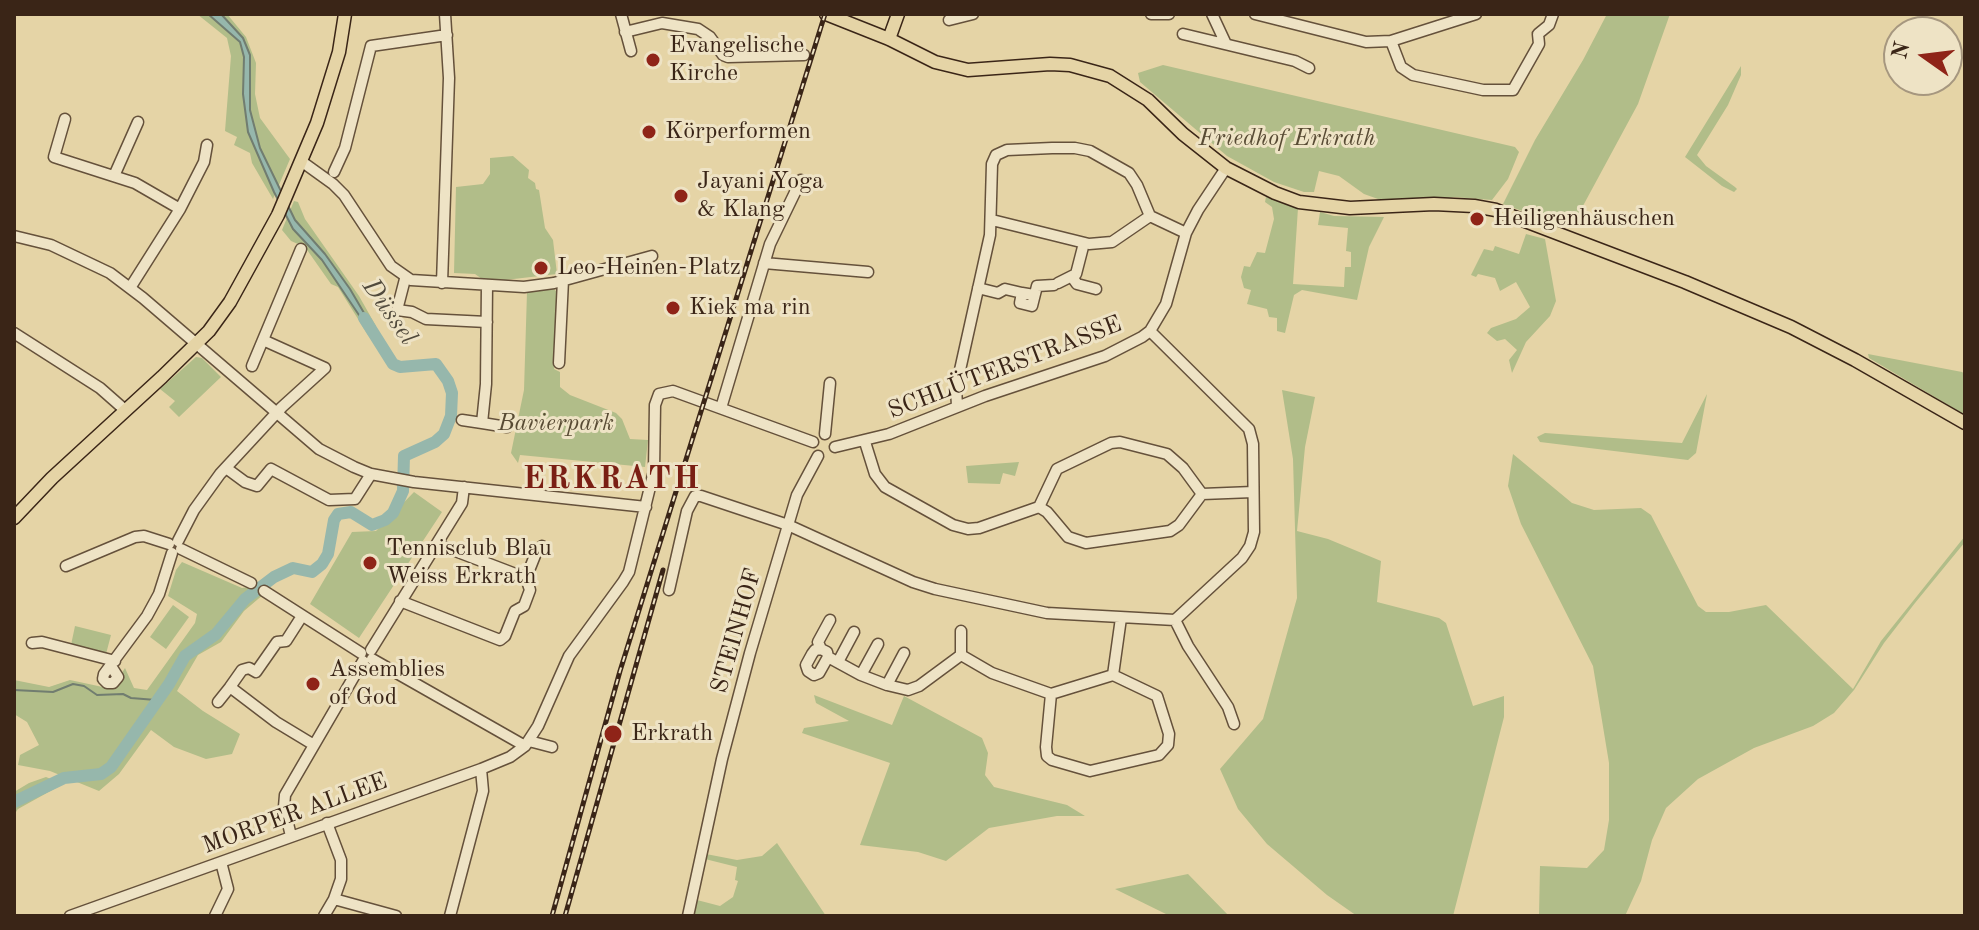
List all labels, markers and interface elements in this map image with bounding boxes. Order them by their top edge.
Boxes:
north arrow [1883,16,1963,96]
place label: Evangelische Kirche [669,32,804,88]
text: N [1889,40,1914,61]
marker: Evangelische Kirche [644,51,662,69]
place label: Körperformen [665,118,811,146]
marker: Körperformen [640,123,658,141]
park label: Friedhof Erkrath [1198,125,1376,153]
place label: Jayani Yoga & Klang [697,168,824,224]
marker: Jayani Yoga & Klang [672,187,690,205]
place label: Heiligenhäuschen [1493,205,1675,233]
marker: Heiligenhäuschen [1468,210,1486,228]
place label: Leo-Heinen-Platz [557,254,741,282]
marker: Leo-Heinen-Platz [532,259,550,277]
water label: Düssel [355,273,423,351]
place label: Kiek ma rin [689,294,811,322]
marker: Kiek ma rin [664,299,682,317]
street label: SCHLÜTERSTRASSE [884,310,1126,426]
park label: Bavierpark [498,410,614,438]
district label: ERKRATH [523,461,701,499]
place label: Tennisclub Blau Weiss Erkrath [386,535,552,591]
marker: Tennisclub Blau Weiss Erkrath [361,554,379,572]
street label: STEINHOF [705,565,769,697]
place label: Assemblies of God [329,656,445,712]
marker: Assemblies of God [304,675,322,693]
place label: Erkrath [631,720,713,748]
marker: Erkrath [602,723,624,745]
street label: MORPER ALLEE [199,767,391,861]

